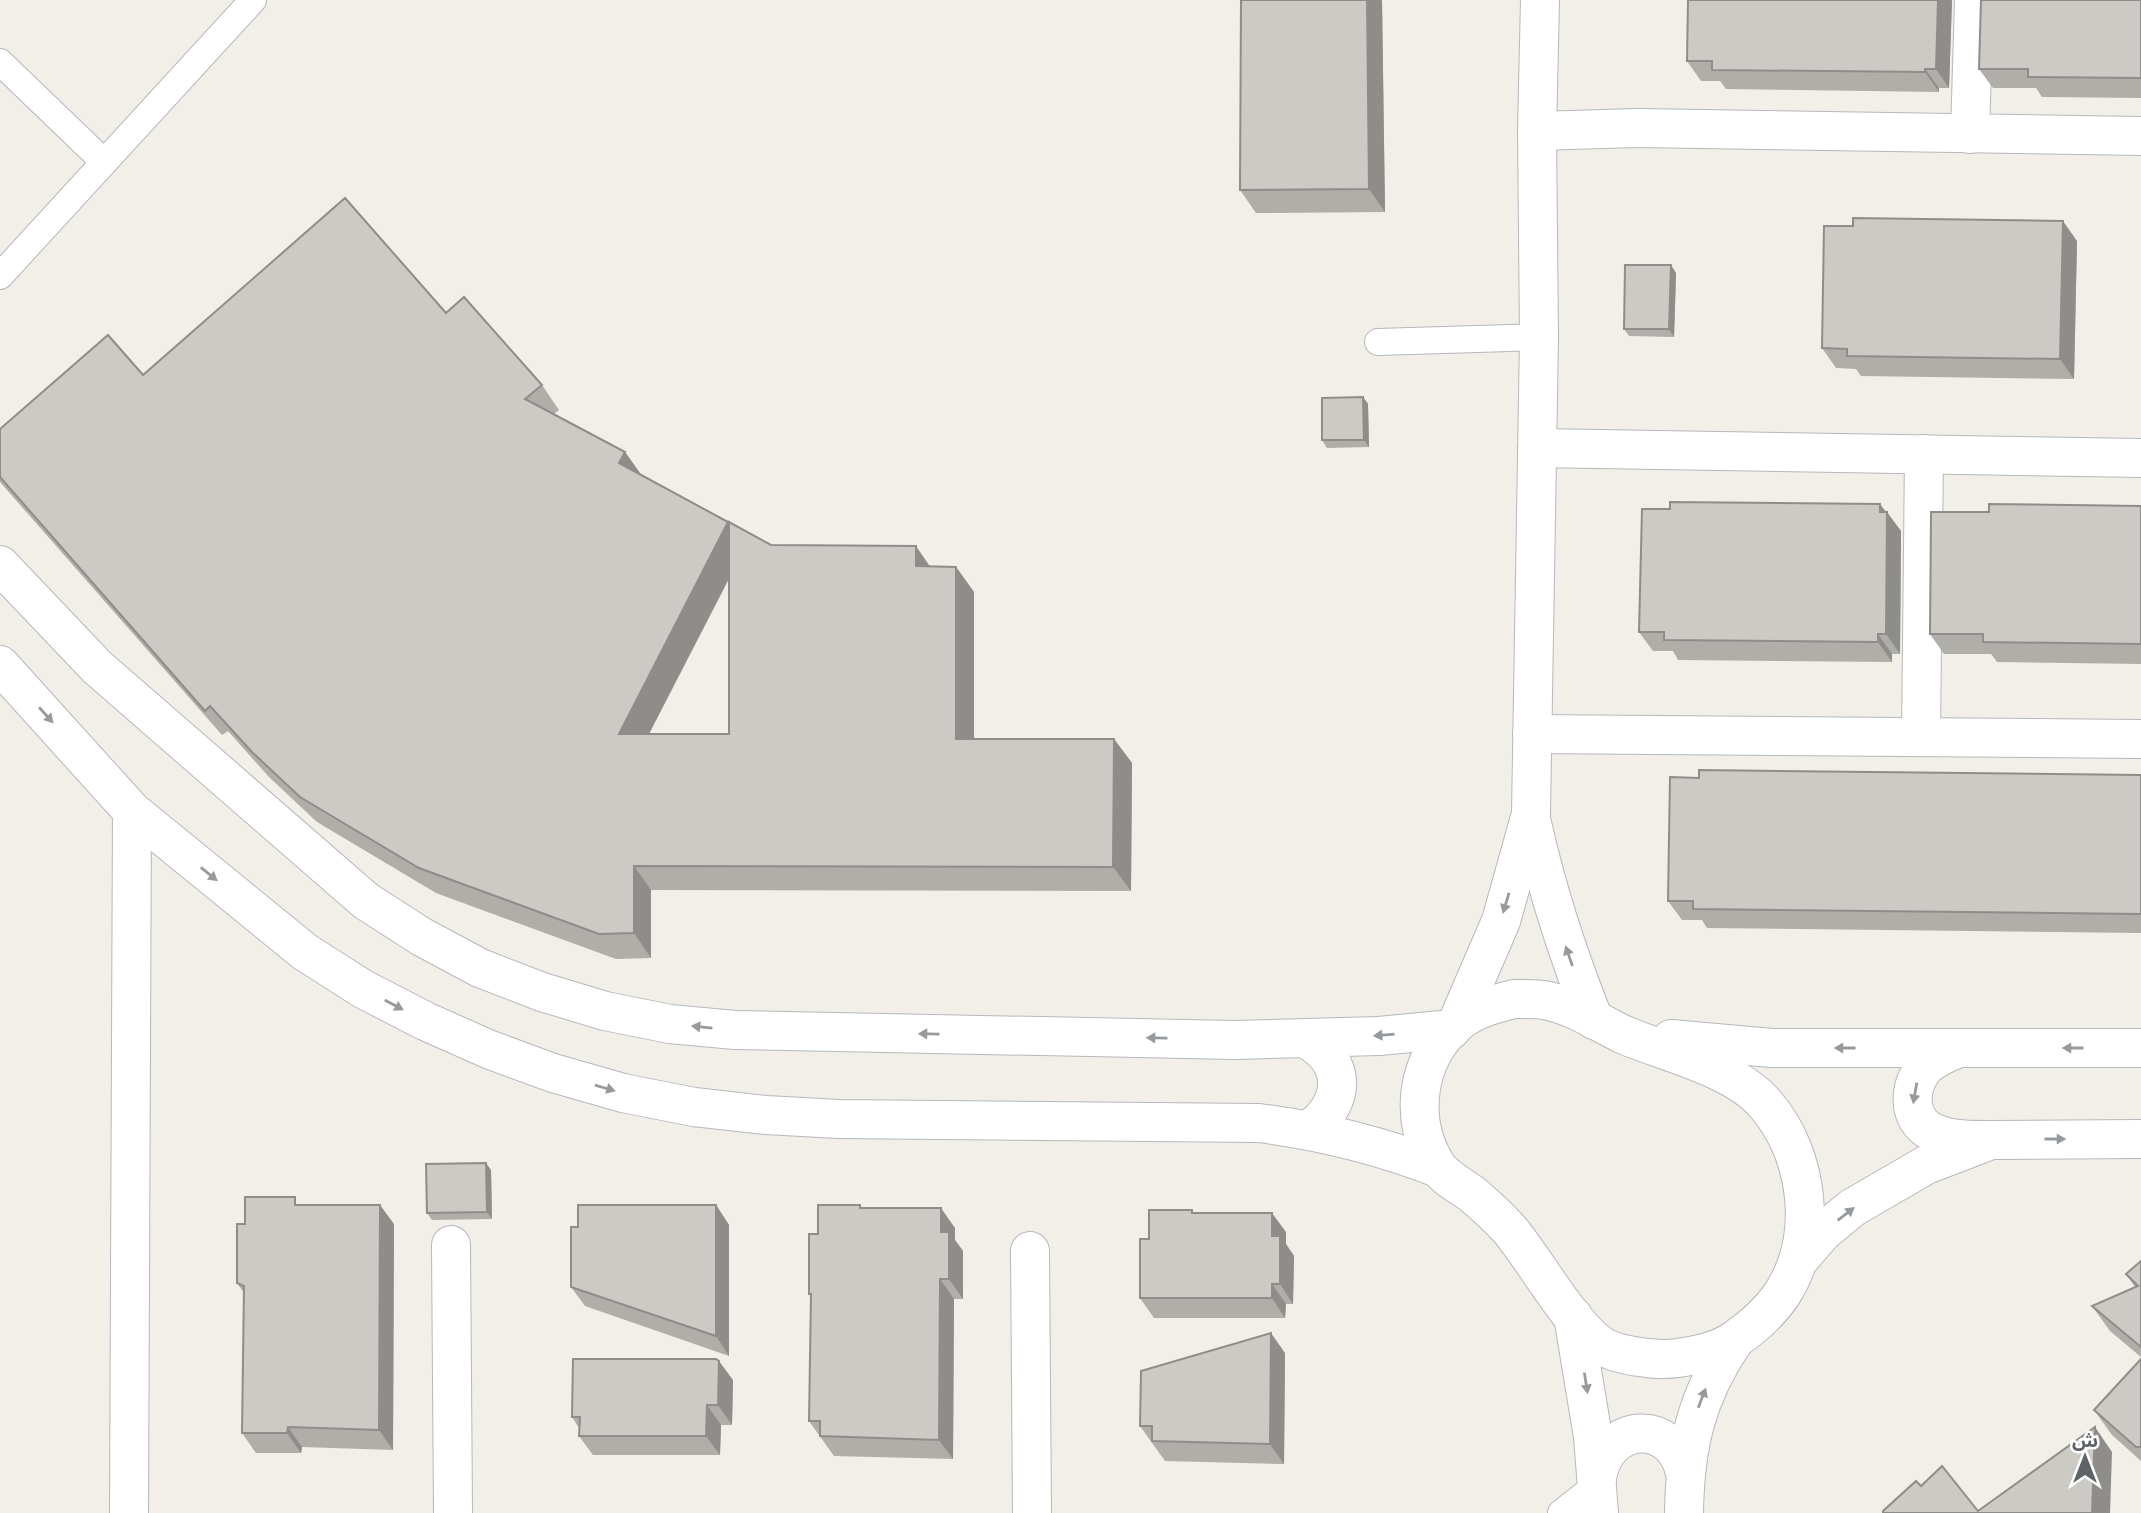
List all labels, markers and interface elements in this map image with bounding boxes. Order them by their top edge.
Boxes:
one-way arrow [38,707,53,724]
one-way arrow [199,866,217,881]
one-way arrow [1501,893,1511,914]
one-way arrow [1563,945,1574,966]
one-way arrow [384,999,403,1011]
one-way arrow [691,1021,713,1032]
one-way arrow [918,1028,940,1040]
one-way arrow [1373,1030,1395,1041]
one-way arrow [1146,1033,1168,1044]
one-way arrow [1834,1042,1856,1054]
one-way arrow [2062,1042,2084,1054]
one-way arrow [1909,1082,1920,1104]
one-way arrow [595,1083,616,1093]
one-way arrow [2044,1133,2066,1145]
one-way arrow [1837,1207,1855,1221]
one-way arrow [1580,1373,1591,1395]
one-way arrow [1697,1388,1708,1409]
north arrow [2050,1422,2120,1492]
text: ش [2072,1427,2098,1453]

